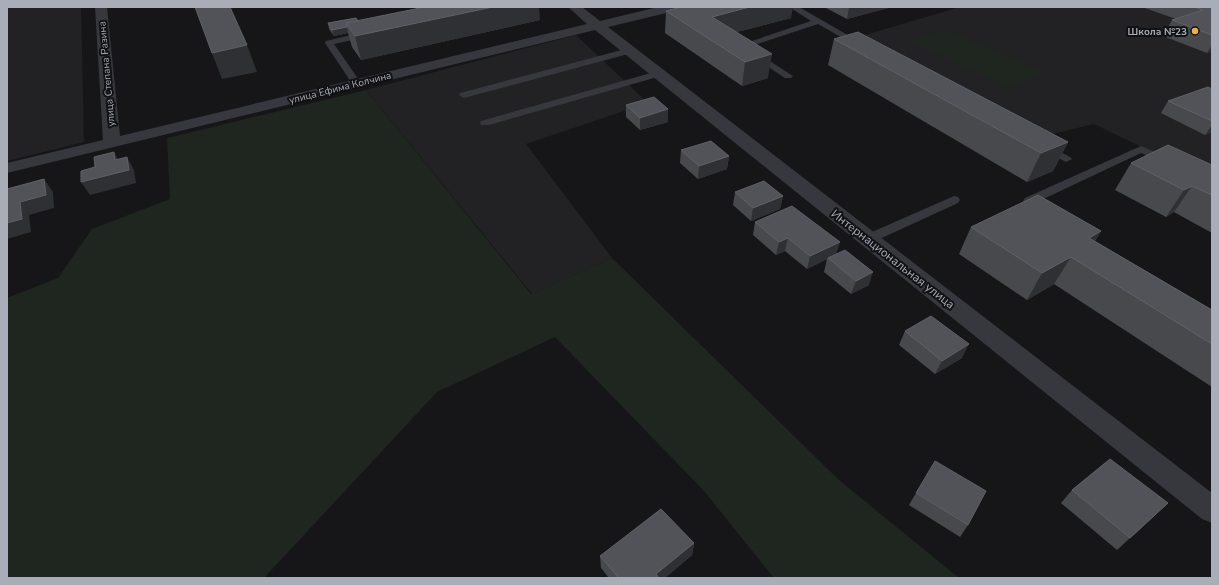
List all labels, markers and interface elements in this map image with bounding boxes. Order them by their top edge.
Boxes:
street label: улица Степана Разина [95,21,119,127]
place label: Школа №23 [1128,25,1187,39]
marker: Школа №23 [1190,26,1200,36]
street label: улица Ефима Колчина [288,68,393,107]
street label: Интернациональная улица [828,206,958,312]

